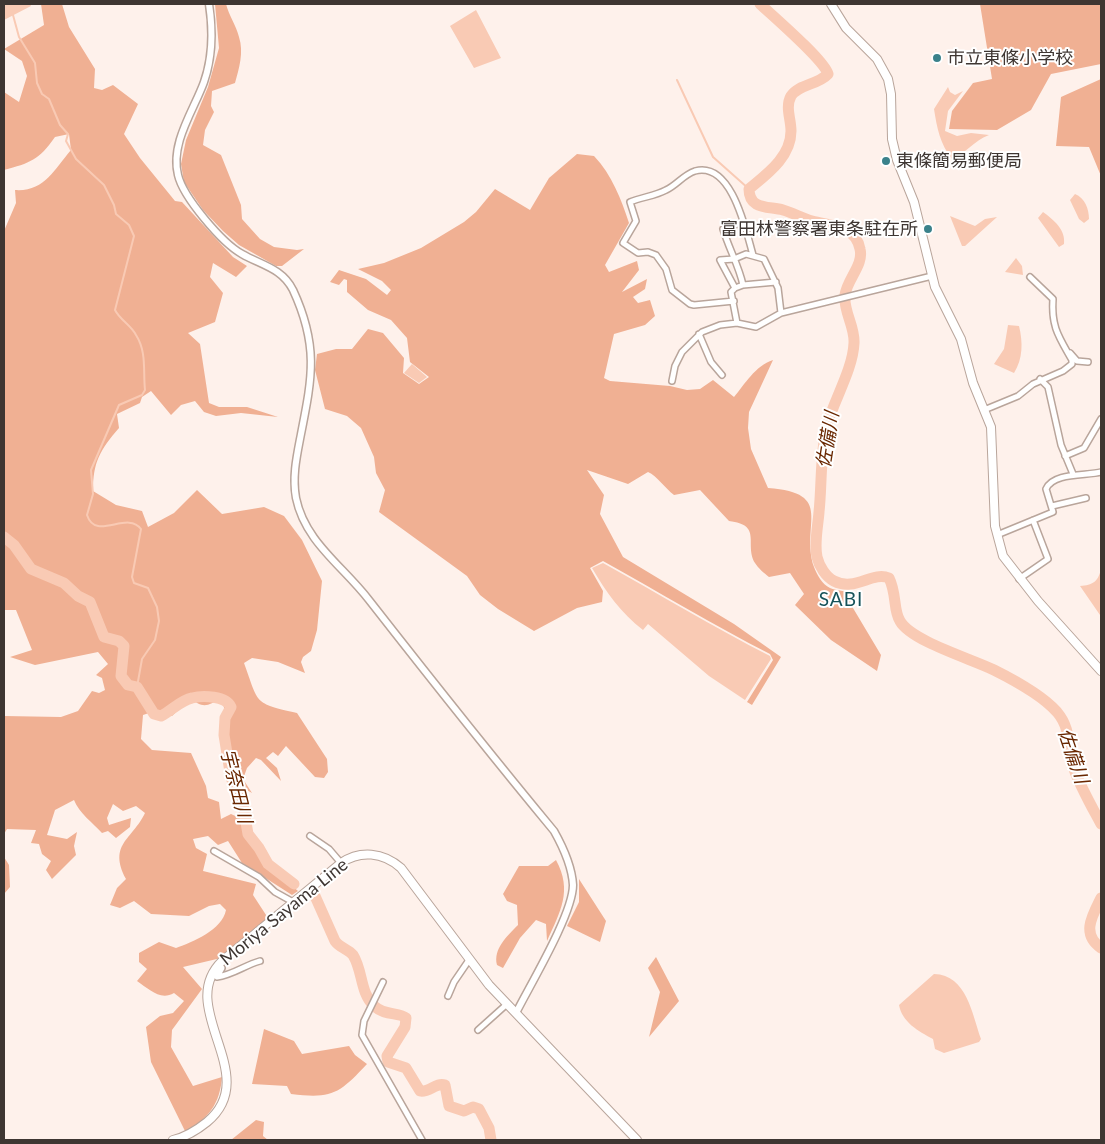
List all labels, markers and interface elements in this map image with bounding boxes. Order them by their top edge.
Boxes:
place label: 市立東條小学校 [947,47,1073,69]
marker: 市立東條小学校 [931,52,943,64]
place label: 東條簡易郵便局 [896,150,1022,172]
marker: 東條簡易郵便局 [880,155,892,167]
place label: 富田林警察署東条駐在所 [720,218,918,240]
marker: 富田林警察署東条駐在所 [922,223,934,235]
water label: 佐備川 [812,410,844,470]
district label: SABI [818,589,864,611]
water label: 佐備川 [1053,725,1093,787]
water label: 宇奈田川 [216,746,256,826]
street label: Moriya Sayama Line [216,854,352,970]

